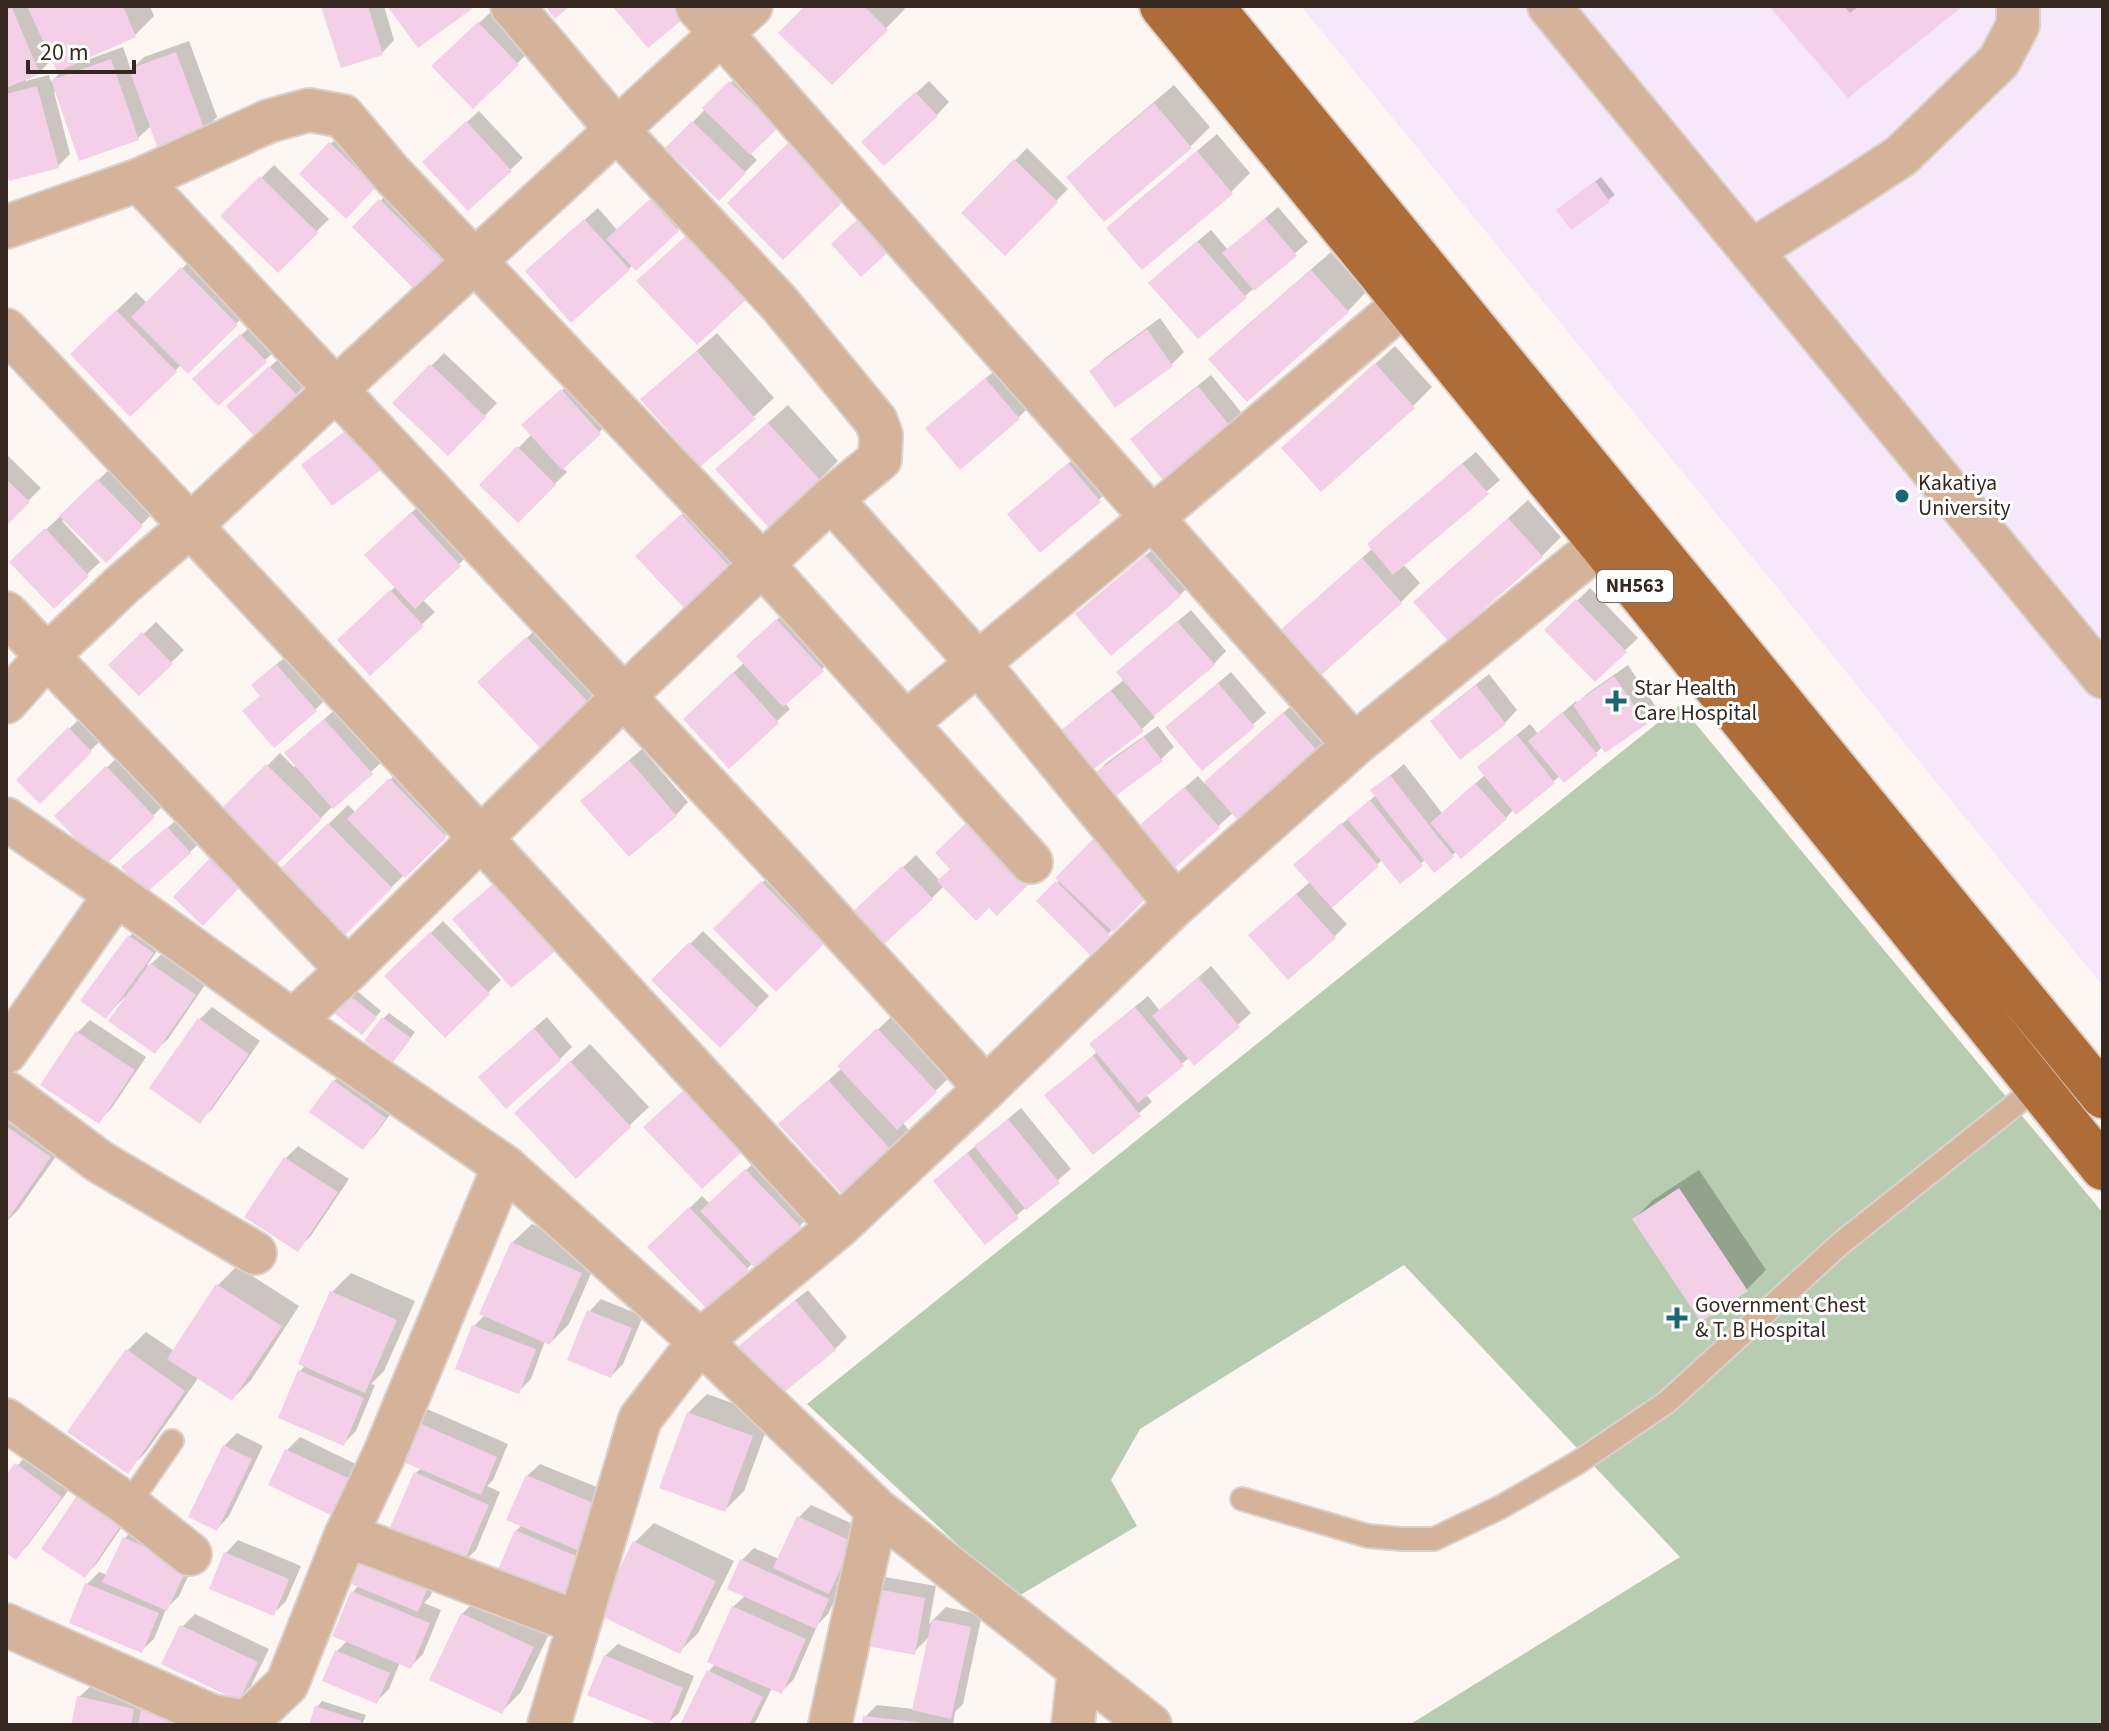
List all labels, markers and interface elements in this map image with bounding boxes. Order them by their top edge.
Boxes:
scale bar [28,24,134,74]
text: 20 m [40,35,89,70]
place label: Kakatiya University [1918,467,2011,524]
marker: Kakatiya University [1893,487,1911,505]
road number: NH563 [1597,570,1673,602]
place label: Star Health Care Hospital [1634,672,1757,729]
marker: Star Health Care Hospital [1605,690,1627,712]
place label: Government Chest & T. B Hospital [1695,1289,1866,1346]
marker: Government Chest & T. B Hospital [1666,1307,1688,1329]

